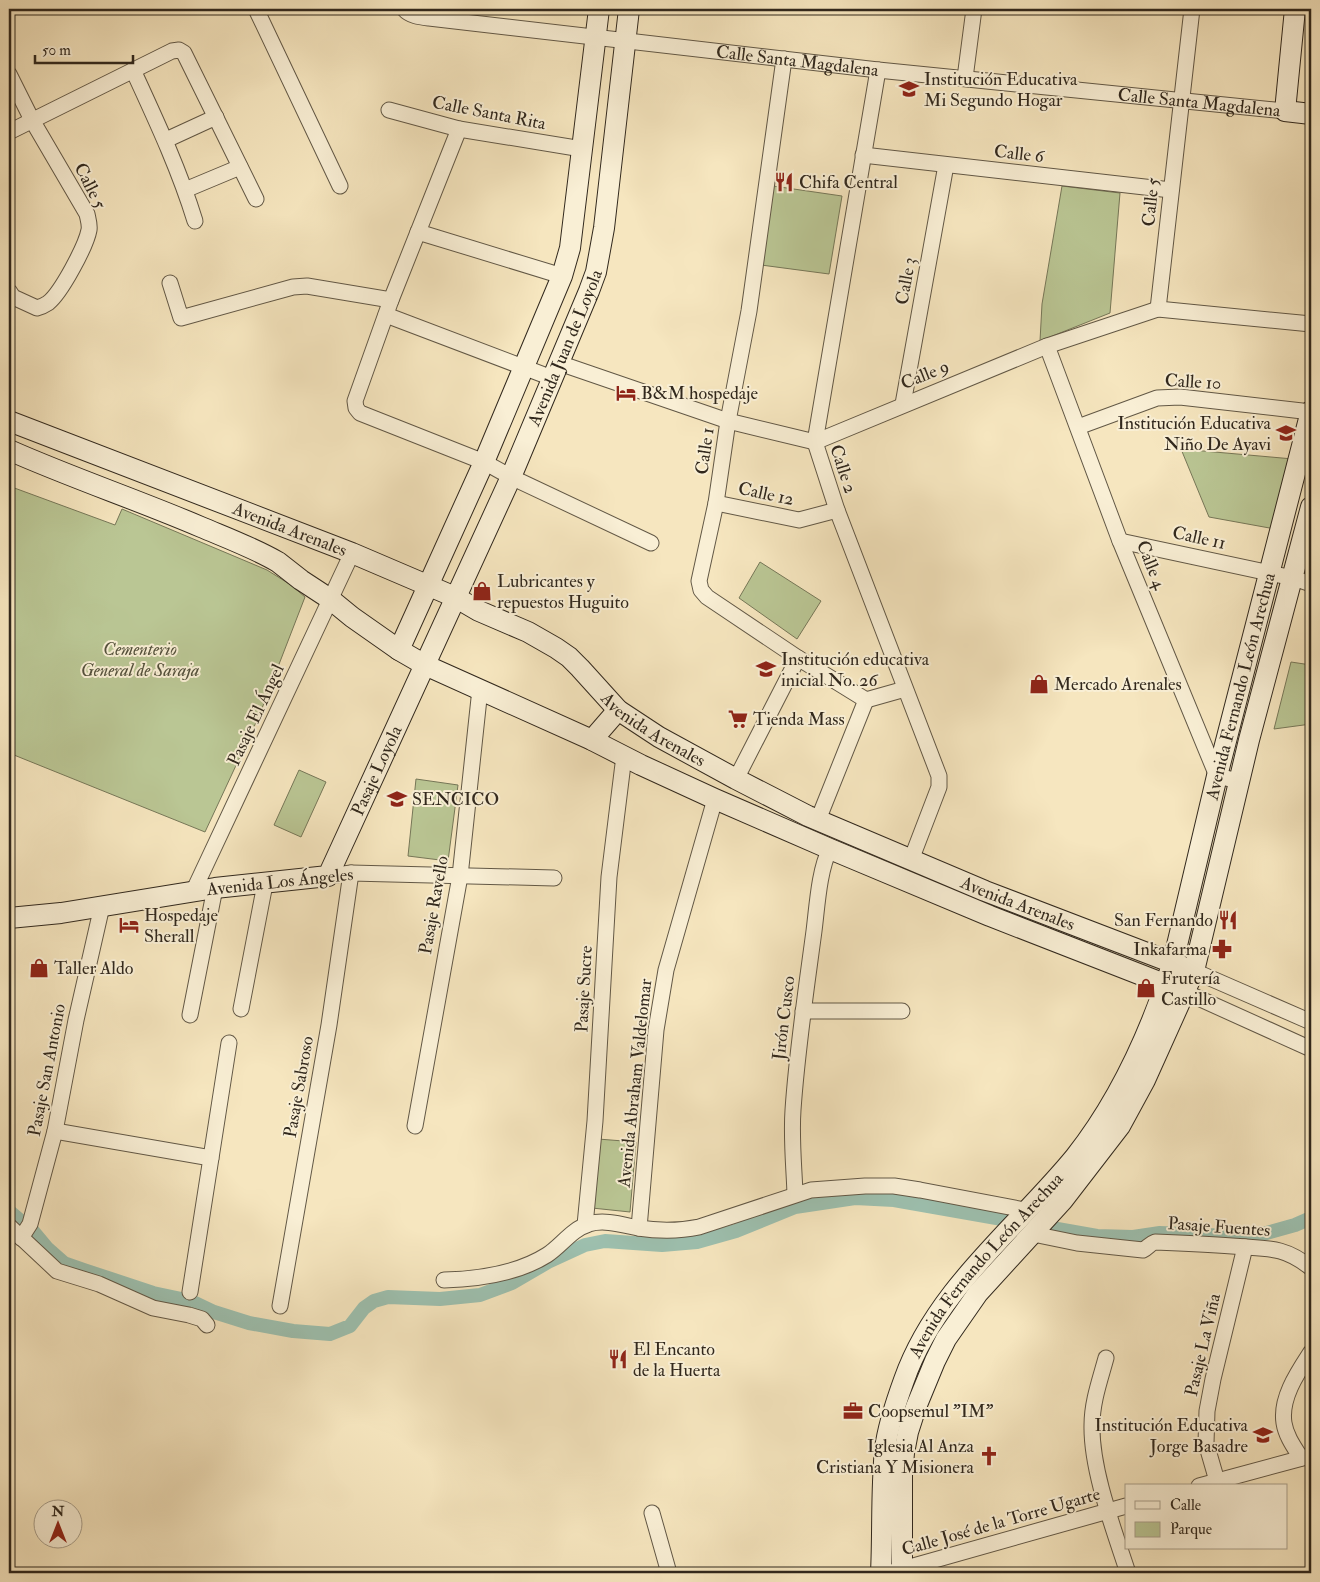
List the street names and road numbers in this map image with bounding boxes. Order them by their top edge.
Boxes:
street label: Calle Santa Magdalena [715,40,880,82]
street label: Calle Santa Magdalena [1117,83,1282,122]
street label: Calle Santa Rita [430,91,548,135]
street label: Calle 6 [993,140,1046,168]
street label: Calle 5 [69,159,111,213]
street label: Calle 5 [1137,176,1165,228]
street label: Calle 3 [891,255,921,307]
street label: Avenida Juan de Loyola [522,266,608,430]
street label: Calle 9 [897,355,953,395]
street label: Calle 10 [1164,369,1222,395]
street label: Calle 1 [690,426,720,476]
street label: Calle 2 [824,442,862,496]
street label: Calle 12 [736,477,796,511]
street label: Avenida Arenales [228,496,350,562]
street label: Calle 11 [1170,521,1228,555]
street label: Calle 4 [1131,537,1172,594]
street label: Avenida Fernando León Arechua [1200,570,1281,803]
street label: Pasaje El Ángel [222,660,290,770]
street label: Avenida Arenales [595,687,710,772]
street label: Pasaje Loyola [346,721,407,819]
street label: Pasaje Ravello [414,854,454,956]
street label: Avenida Los Ángeles [205,863,354,901]
street label: Avenida Arenales [956,870,1078,936]
street label: Pasaje Sucre [570,944,598,1033]
street label: Jirón Cusco [767,974,801,1062]
street label: Avenida Abraham Valdelomar [612,977,657,1190]
street label: Pasaje San Antonio [23,1001,71,1138]
street label: Pasaje Sabroso [279,1034,319,1140]
street label: Avenida Fernando León Arechua [903,1167,1069,1363]
street label: Pasaje Fuentes [1167,1212,1271,1242]
street label: Pasaje La Viña [1180,1291,1226,1399]
street label: Calle José de la Torre Ugarte [899,1483,1103,1561]

